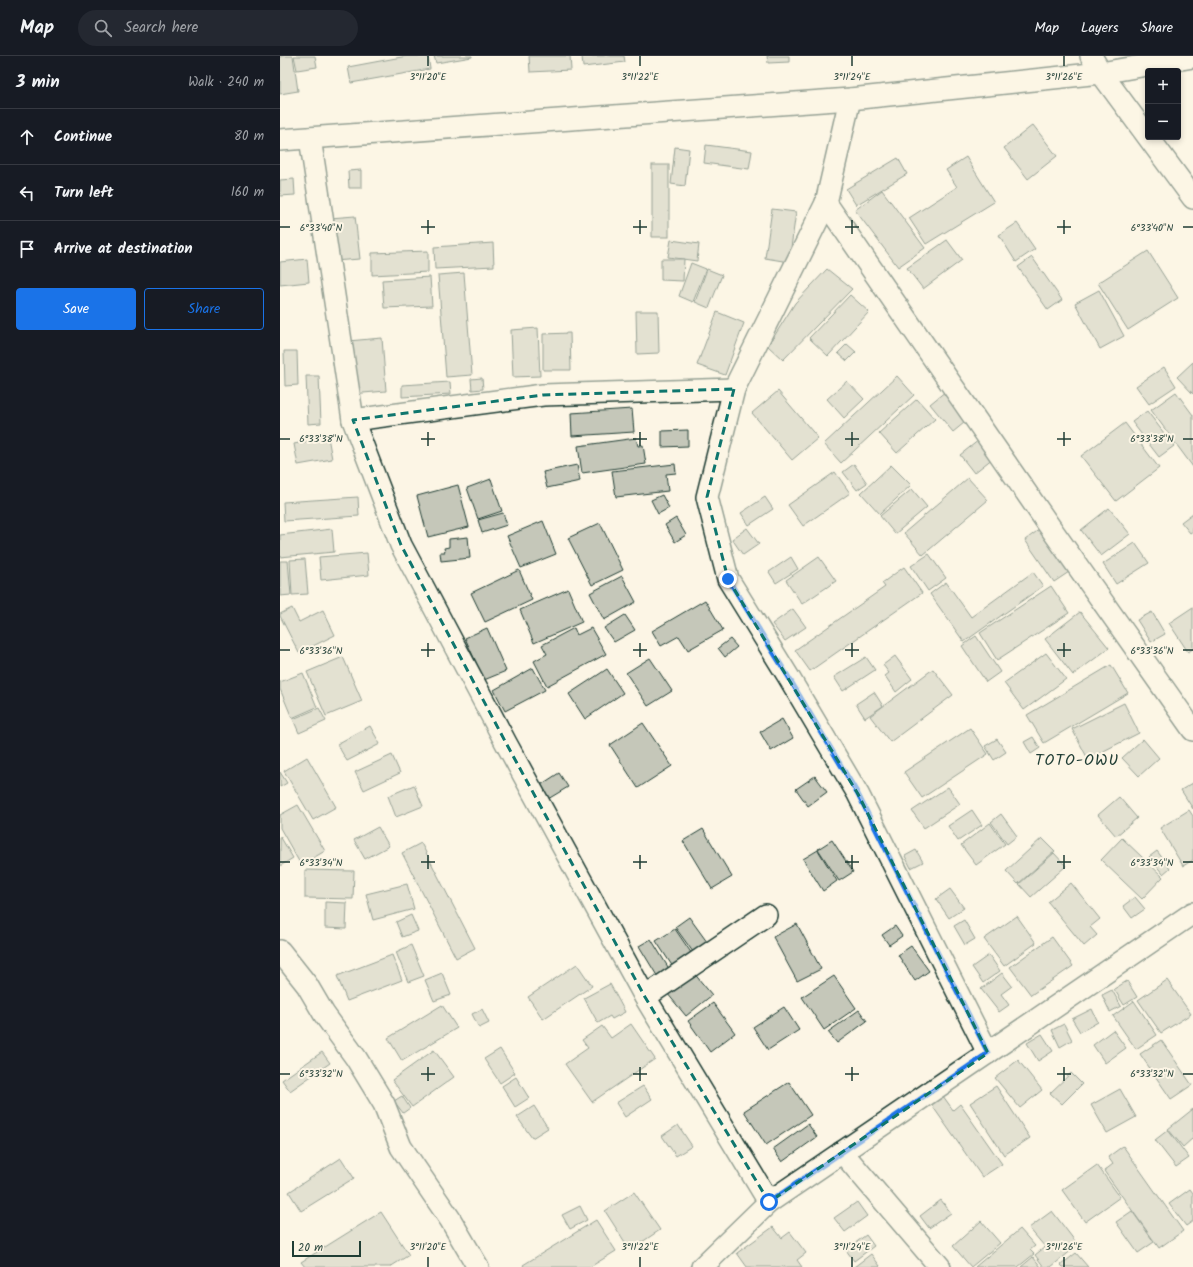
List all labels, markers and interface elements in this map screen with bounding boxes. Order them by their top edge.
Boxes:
search box [78,10,358,46]
text: Map [20,13,54,43]
text: Search here [124,16,198,40]
icon: search [92,17,114,39]
text: Map [1035,17,1059,39]
text: Layers [1081,17,1119,39]
text: Share [1141,17,1173,39]
map controls [1145,68,1181,140]
button: + [1145,68,1181,104]
text: 3 min [16,69,60,96]
text: 3°11'20"E [410,69,448,85]
text: 3°11'22"E [621,69,660,85]
text: 3°11'24"E [833,69,872,85]
text: 3°11'26"E [1045,69,1084,85]
text: Walk · 240 m [188,72,264,93]
button: − [1145,104,1181,140]
text: Continue [54,125,112,149]
icon: ahead [16,126,38,148]
text: 80 m [234,126,264,147]
text: Turn left [54,181,114,205]
icon: left [16,182,38,204]
text: 160 m [231,182,264,203]
text: 6°33'40"N [300,220,342,236]
text: 6°33'40"N [1131,220,1173,236]
text: Arrive at destination [54,237,193,261]
icon: arrive [16,238,38,260]
button: Save [16,288,136,330]
button: Share [144,288,264,330]
text: 6°33'38"N [299,431,343,447]
text: 6°33'38"N [1130,431,1174,447]
route end [719,570,737,588]
text: 6°33'36"N [299,643,343,659]
text: 6°33'36"N [1130,643,1174,659]
district label: TOTO-OWU [1035,748,1119,773]
text: 6°33'34"N [299,855,343,871]
text: 6°33'34"N [1130,855,1174,871]
text: 6°33'32"N [299,1066,343,1082]
text: 6°33'32"N [1130,1066,1174,1082]
route start [760,1193,778,1211]
scale bar [292,1239,361,1258]
text: 20 m [298,1239,323,1257]
text: 3°11'20"E [410,1239,448,1255]
text: 3°11'22"E [621,1239,660,1255]
text: 3°11'24"E [833,1239,872,1255]
text: 3°11'26"E [1045,1239,1084,1255]

